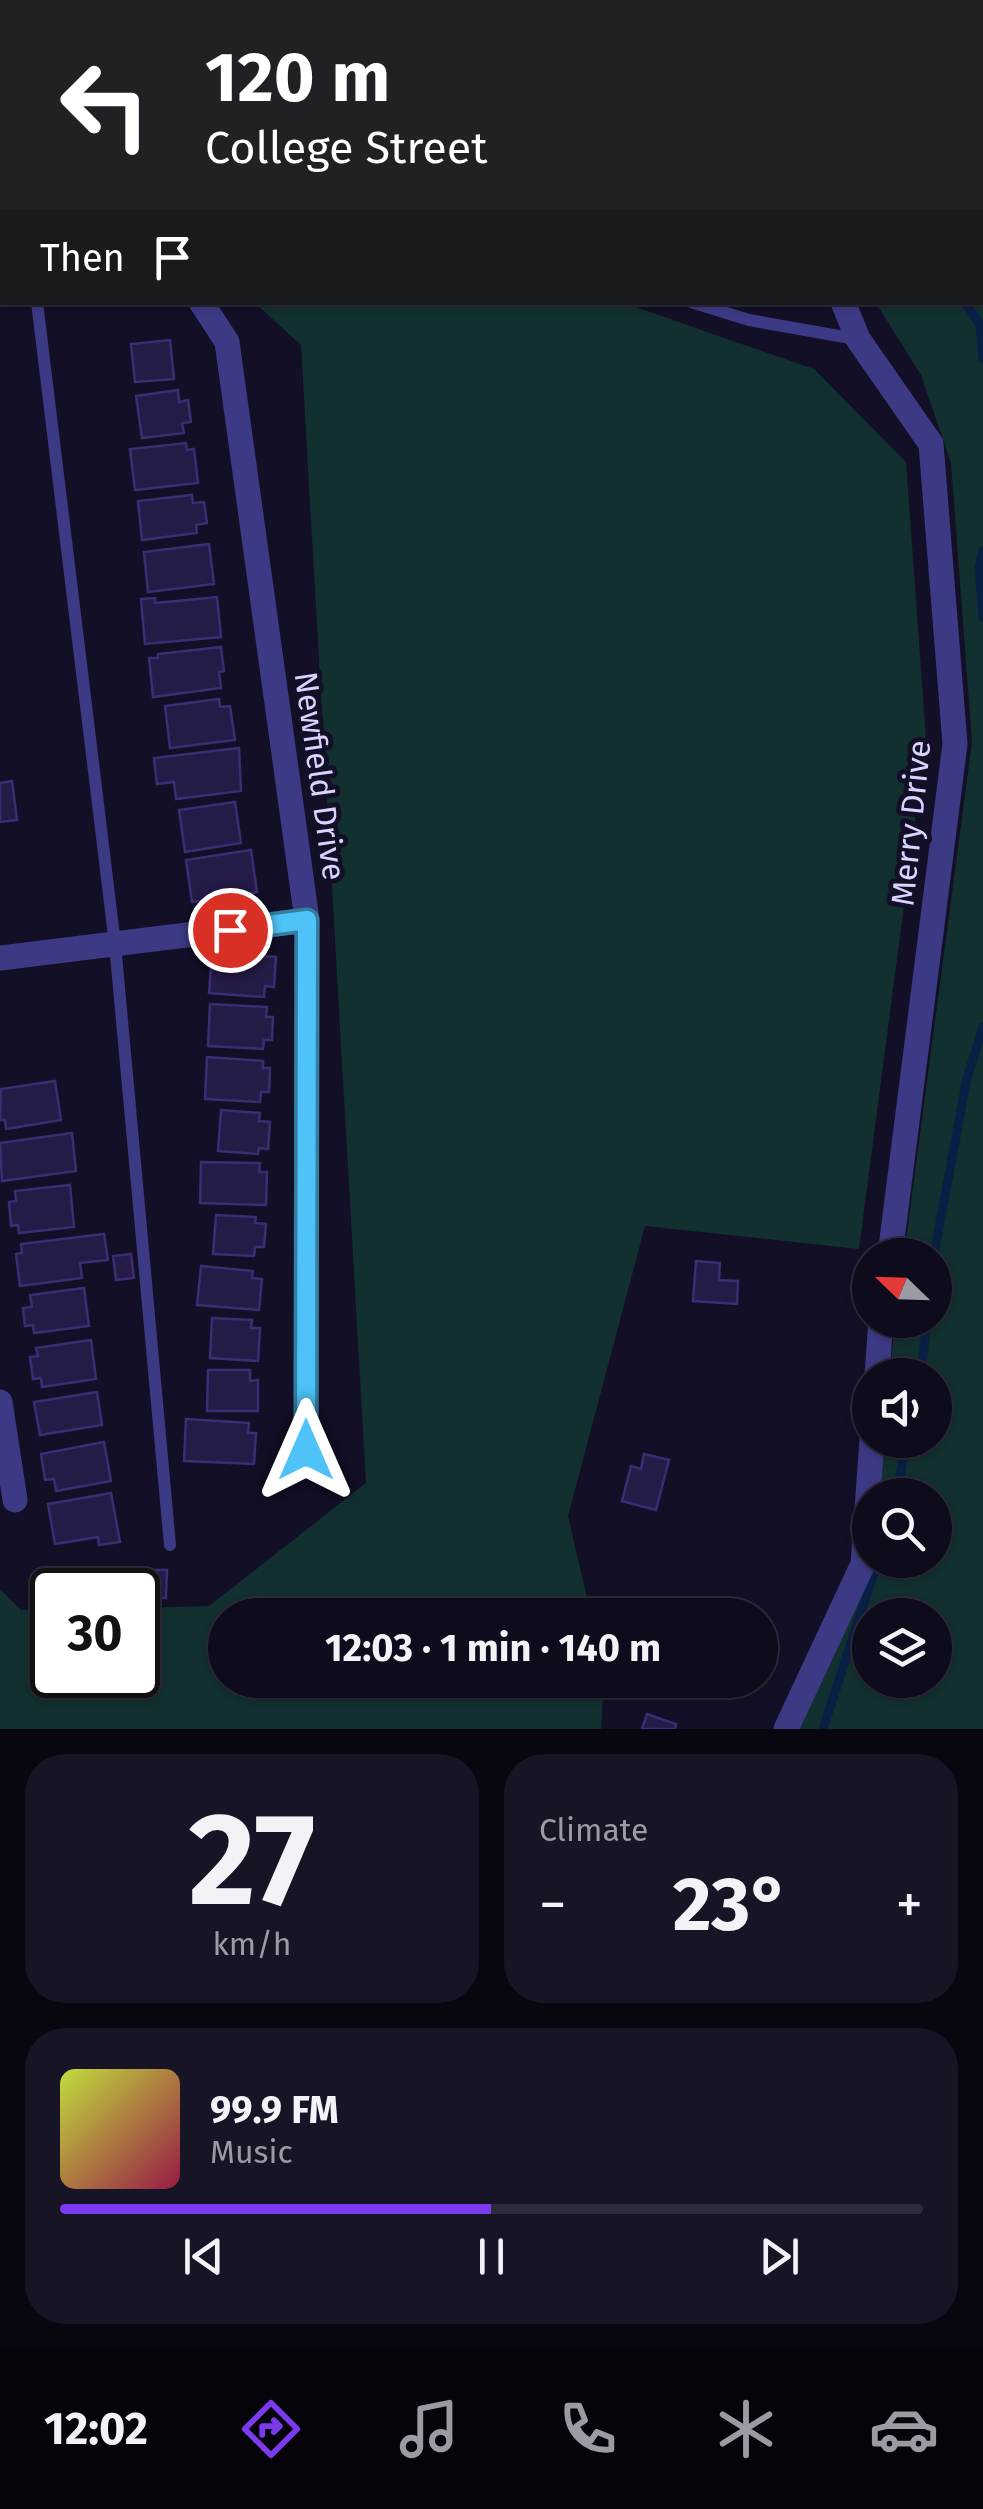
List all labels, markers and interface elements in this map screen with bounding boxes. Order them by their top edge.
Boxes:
text: 120 m [205,36,390,120]
icon: left [40,40,170,170]
text: College Street [205,121,487,175]
icon: arrive [145,230,200,285]
text: Then [40,235,125,281]
street label: Newfield Drive [287,669,353,883]
street label: Merry Drive [883,738,939,908]
pin [188,888,273,973]
icon: arrive [203,903,258,958]
north arrow [852,1238,952,1338]
map controls [852,1238,952,1698]
button: sound [852,1358,952,1458]
position arrow [254,1398,358,1502]
button: search [852,1478,952,1578]
speed limit sign: 30 [30,1568,160,1698]
button: layers [852,1598,952,1698]
text: 12:03 · 1 min · 140 m [325,1625,661,1671]
text: 27 [189,1782,315,1938]
text: Climate [539,1811,648,1849]
text: 23° [673,1860,789,1950]
text: − [539,1872,567,1938]
text: + [896,1872,923,1938]
text: km/h [212,1925,292,1963]
text: 99.9 FM [210,2087,339,2133]
text: Music [210,2133,293,2171]
icon: previous [176,2229,231,2284]
icon: pause [464,2229,519,2284]
icon: next [752,2229,807,2284]
icon: directions [236,2394,306,2464]
icon: music [394,2394,464,2464]
icon: phone [553,2394,623,2464]
icon: climate [711,2394,781,2464]
icon: car [869,2394,939,2464]
text: 12:02 [44,2402,148,2456]

